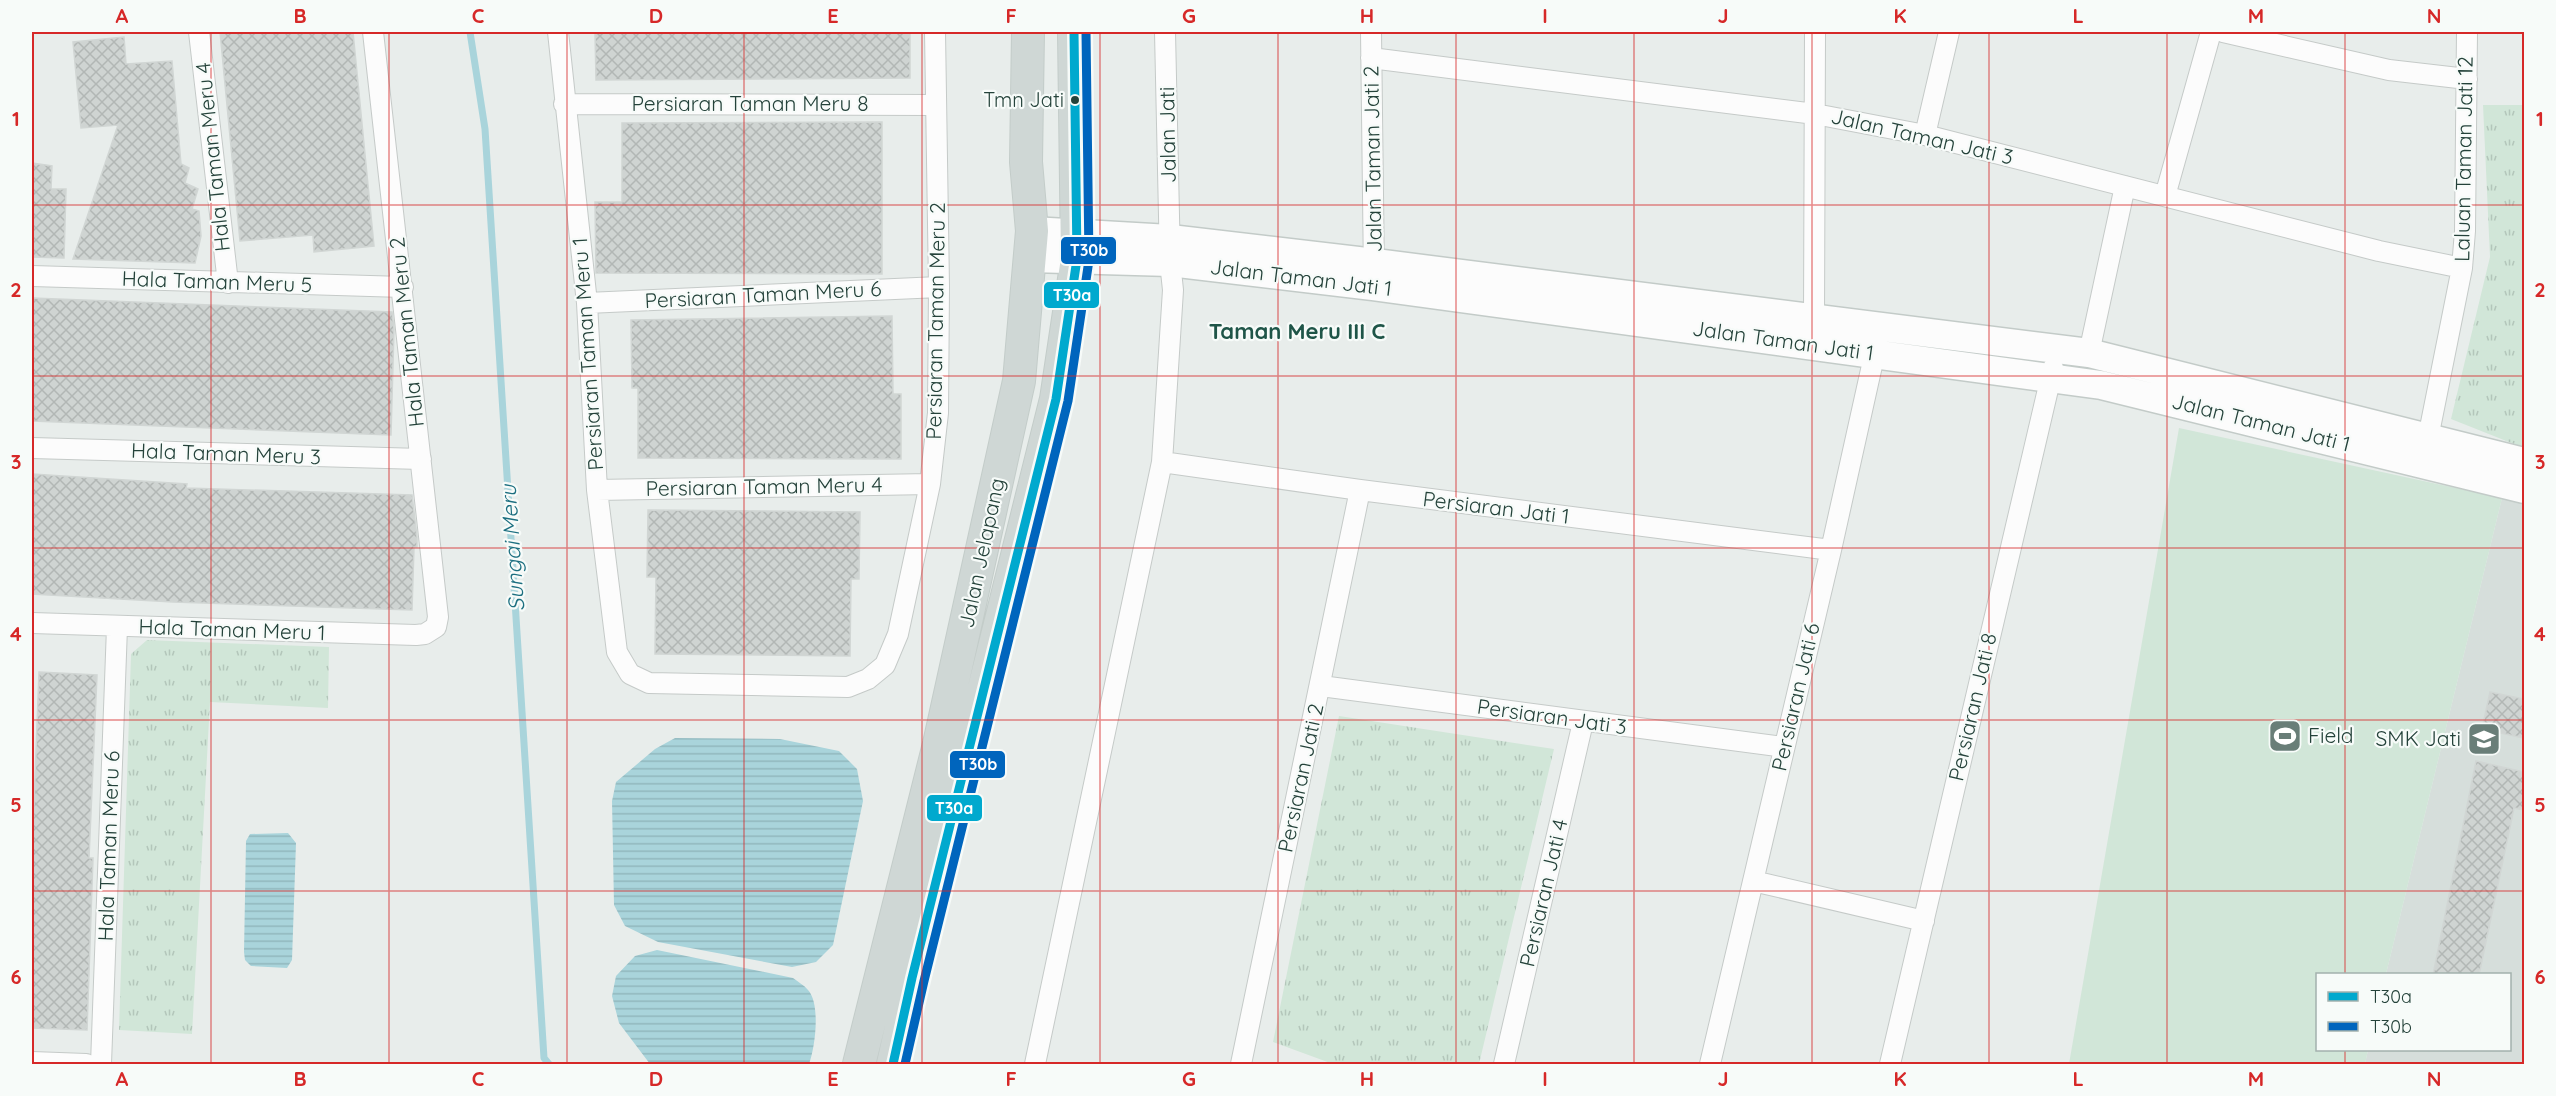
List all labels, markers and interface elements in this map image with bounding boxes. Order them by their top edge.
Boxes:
text: A [116,3,129,28]
text: B [293,3,307,28]
text: C [472,3,485,28]
text: D [649,3,663,28]
text: E [827,3,839,28]
text: F [1005,3,1017,28]
text: G [1182,3,1196,28]
text: H [1360,3,1374,28]
text: I [1542,3,1548,28]
text: J [1717,3,1729,28]
text: K [1893,3,1907,28]
text: L [2072,3,2084,28]
text: M [2248,3,2264,28]
text: N [2427,3,2441,28]
street label: Laluan Taman Jati 12 [2448,56,2478,262]
street label: Hala Taman Meru 4 [189,61,235,253]
street label: Jalan Taman Jati 2 [1357,65,1387,253]
place label: Tmn Jati [983,87,1064,112]
street label: Jalan Jati [1153,87,1181,183]
street label: Persiaran Taman Meru 8 [631,90,869,116]
marker: Tmn Jati [1069,94,1081,106]
street label: Jalan Taman Jati 3 [1829,102,2016,170]
text: 1 [12,106,20,131]
text: 1 [2536,106,2544,131]
street label: Persiaran Taman Meru 2 [920,202,950,440]
street label: Hala Taman Meru 2 [383,236,429,428]
line badge: T30b [1060,236,1117,265]
street label: Persiaran Taman Meru 1 [566,237,608,471]
text: T30b [1070,240,1108,260]
street label: Jalan Taman Jati 1 [1209,253,1394,301]
street label: Hala Taman Meru 5 [121,265,313,297]
street label: Persiaran Taman Meru 6 [644,275,882,313]
text: 2 [10,277,22,302]
text: 2 [2534,277,2546,302]
line badge: T30a [1043,281,1100,309]
text: T30a [1053,285,1091,305]
street label: Jalan Taman Jati 1 [1691,314,1876,366]
district label: Taman Meru III C [1209,317,1385,345]
street label: Jalan Taman Jati 1 [2169,387,2353,457]
street label: Hala Taman Meru 3 [131,437,322,469]
text: 3 [11,449,21,474]
text: 3 [2535,449,2545,474]
street label: Persiaran Taman Meru 4 [645,471,883,501]
street label: Jalan Jelapang [952,476,1010,630]
water label: Sungai Meru [494,482,530,612]
street label: Persiaran Jati 1 [1421,485,1571,529]
street label: Hala Taman Meru 1 [138,613,326,645]
street label: Persiaran Jati 6 [1765,620,1825,773]
text: 4 [10,621,22,646]
text: 4 [2534,621,2546,646]
street label: Persiaran Jati 8 [1942,630,2002,783]
street label: Persiaran Jati 3 [1476,693,1629,739]
street label: Persiaran Jati 2 [1272,701,1328,855]
sports icon: Field [2267,718,2303,754]
school or university icon: SMK Jati [2466,721,2502,757]
place label: Field [2308,722,2354,748]
place label: SMK Jati [2376,725,2461,751]
street label: Hala Taman Meru 6 [92,750,124,942]
line badge: T30b [949,750,1006,779]
text: T30b [959,754,997,774]
text: 5 [10,792,22,817]
text: 5 [2534,792,2546,817]
line badge: T30a [926,794,983,822]
text: T30a [935,798,973,818]
street label: Persiaran Jati 4 [1513,816,1573,969]
text: 6 [10,964,22,989]
text: 6 [2534,964,2546,989]
legend [2316,973,2511,1051]
text: T30a [2370,985,2412,1008]
text: T30b [2370,1015,2412,1038]
text: A [116,1066,129,1091]
text: B [293,1066,307,1091]
text: C [472,1066,485,1091]
text: D [649,1066,663,1091]
text: E [827,1066,839,1091]
text: F [1005,1066,1017,1091]
text: G [1182,1066,1196,1091]
text: H [1360,1066,1374,1091]
text: I [1542,1066,1548,1091]
text: J [1717,1066,1729,1091]
text: K [1893,1066,1907,1091]
text: L [2072,1066,2084,1091]
text: M [2248,1066,2264,1091]
text: N [2427,1066,2441,1091]

